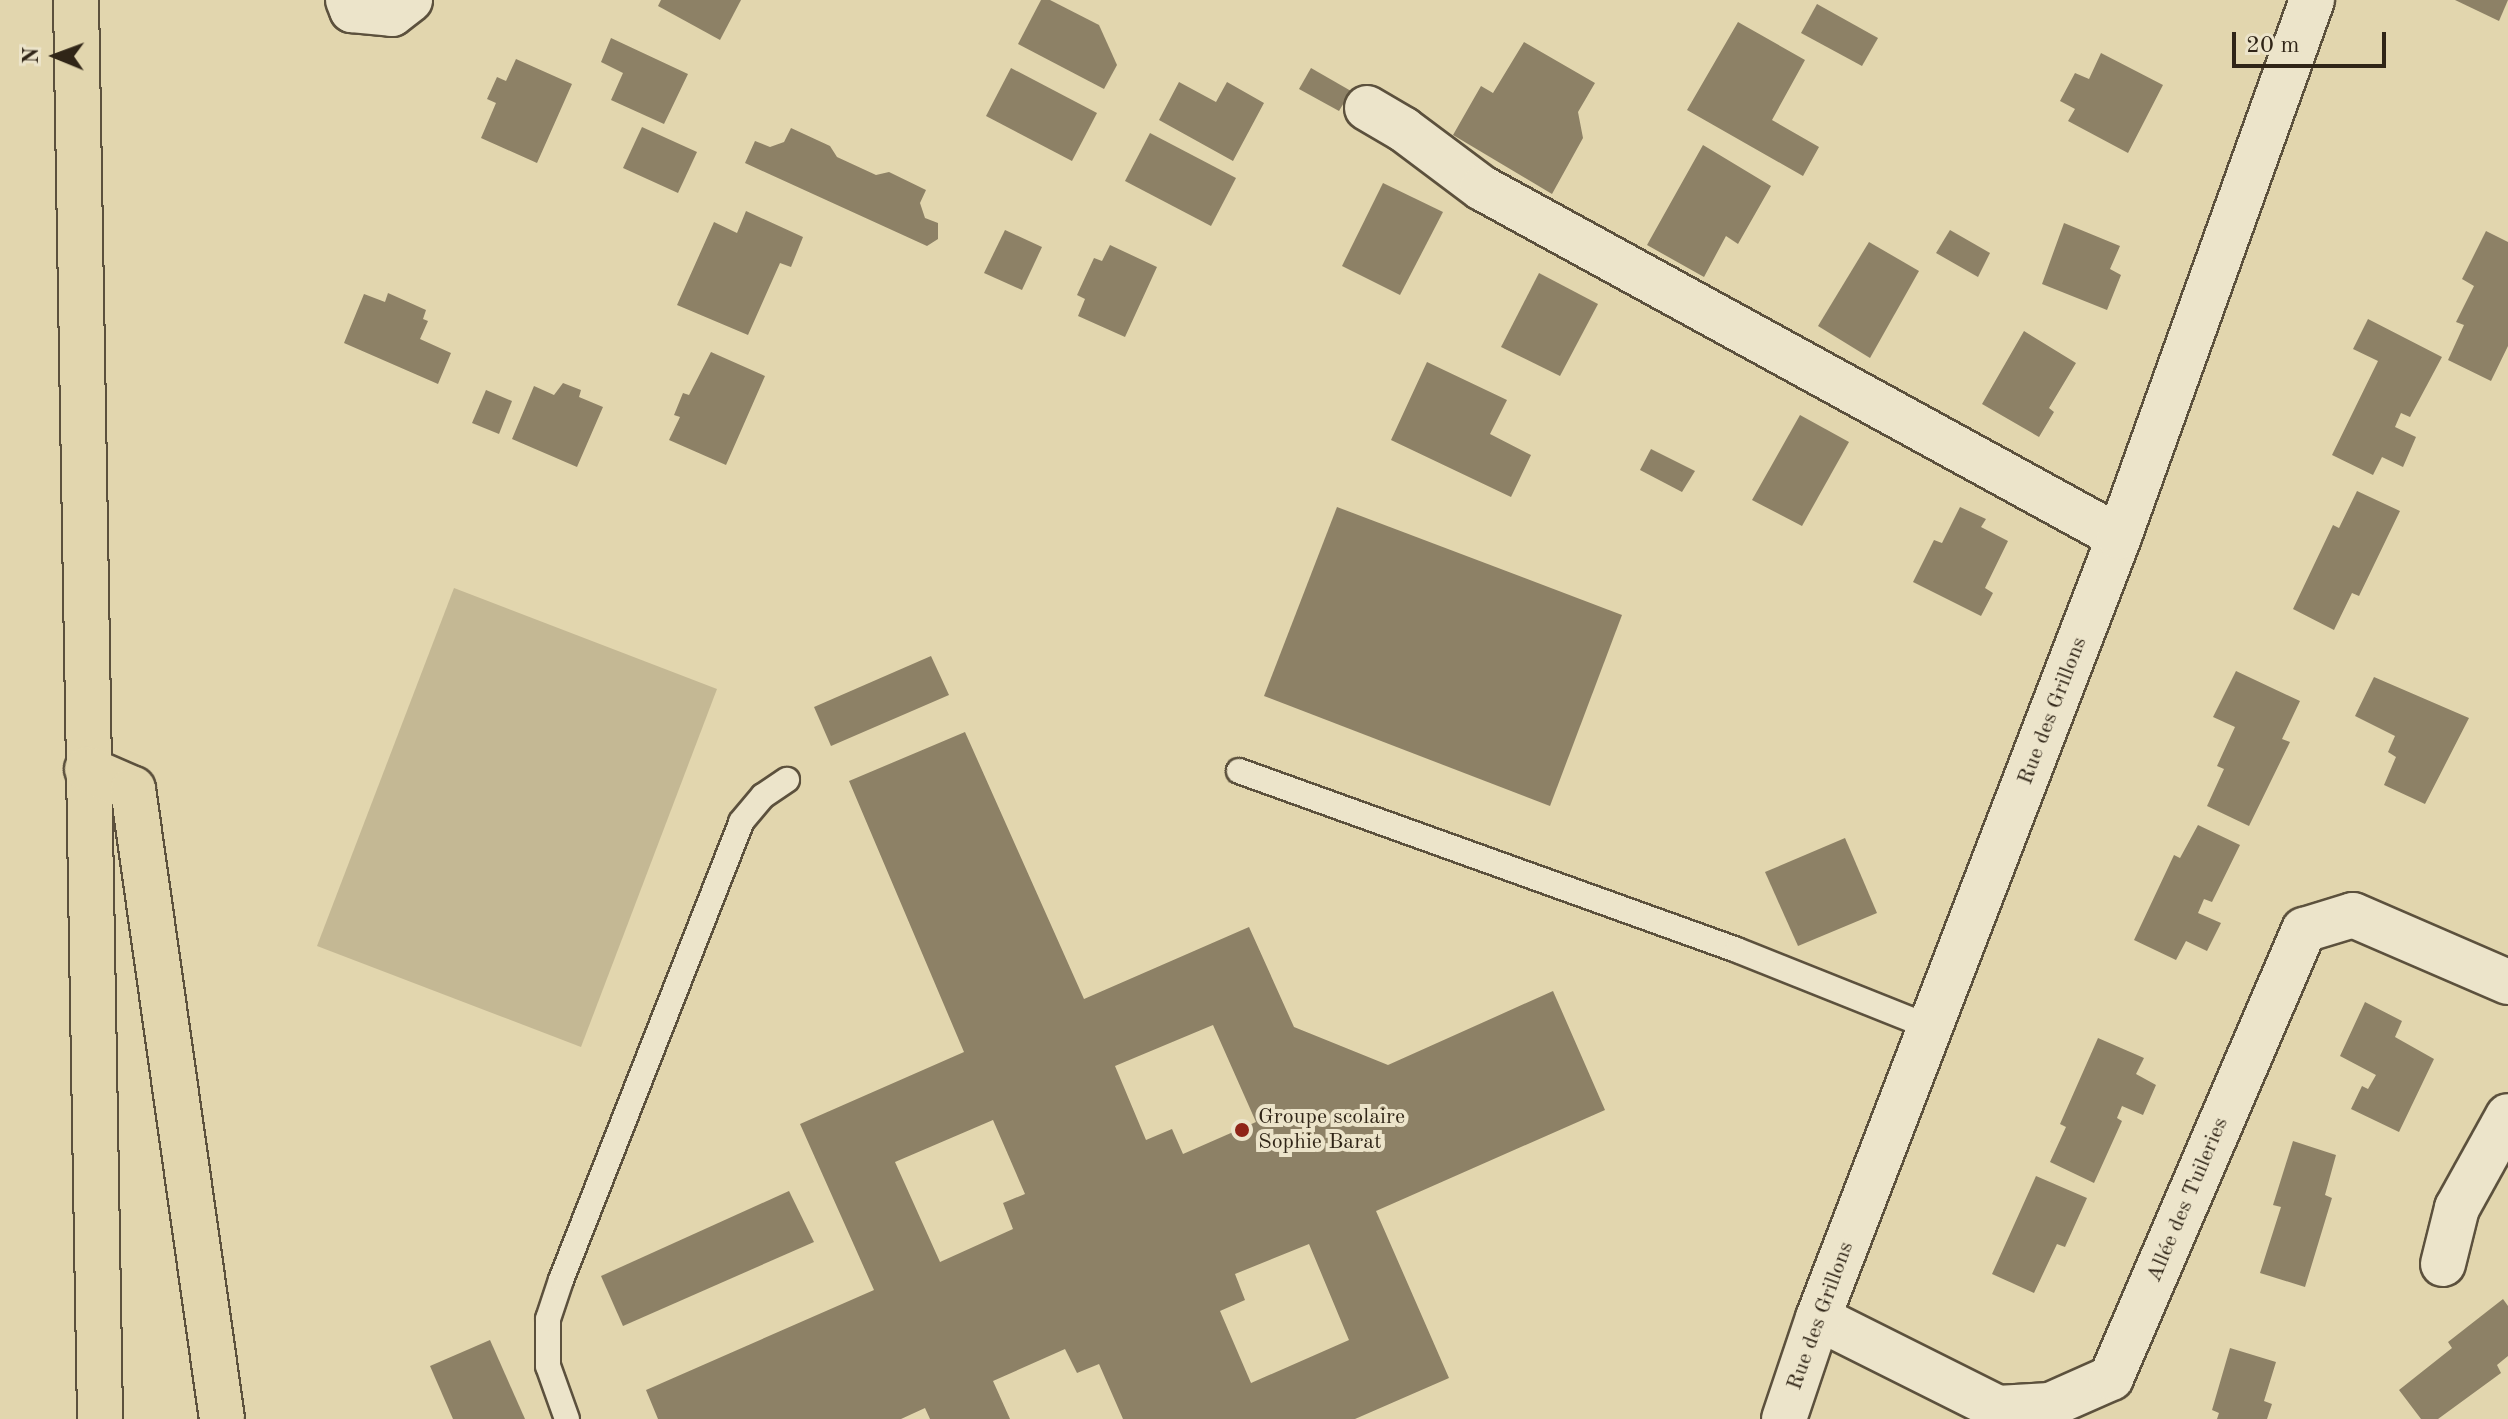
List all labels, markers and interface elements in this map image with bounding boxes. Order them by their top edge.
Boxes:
north arrow [16,16,96,96]
scale bar [2236,16,2390,66]
text: 20 m [2246,34,2300,58]
text: N [21,47,43,64]
street label: Rue des Grillons [2013,633,2093,789]
place label: Groupe scolaire Sophie Barat [1258,1104,1405,1156]
street label: Allée des Tuileries [2141,1114,2235,1286]
marker: Groupe scolaire Sophie Barat [1233,1121,1251,1139]
street label: Rue des Grillons [1782,1238,1860,1394]

